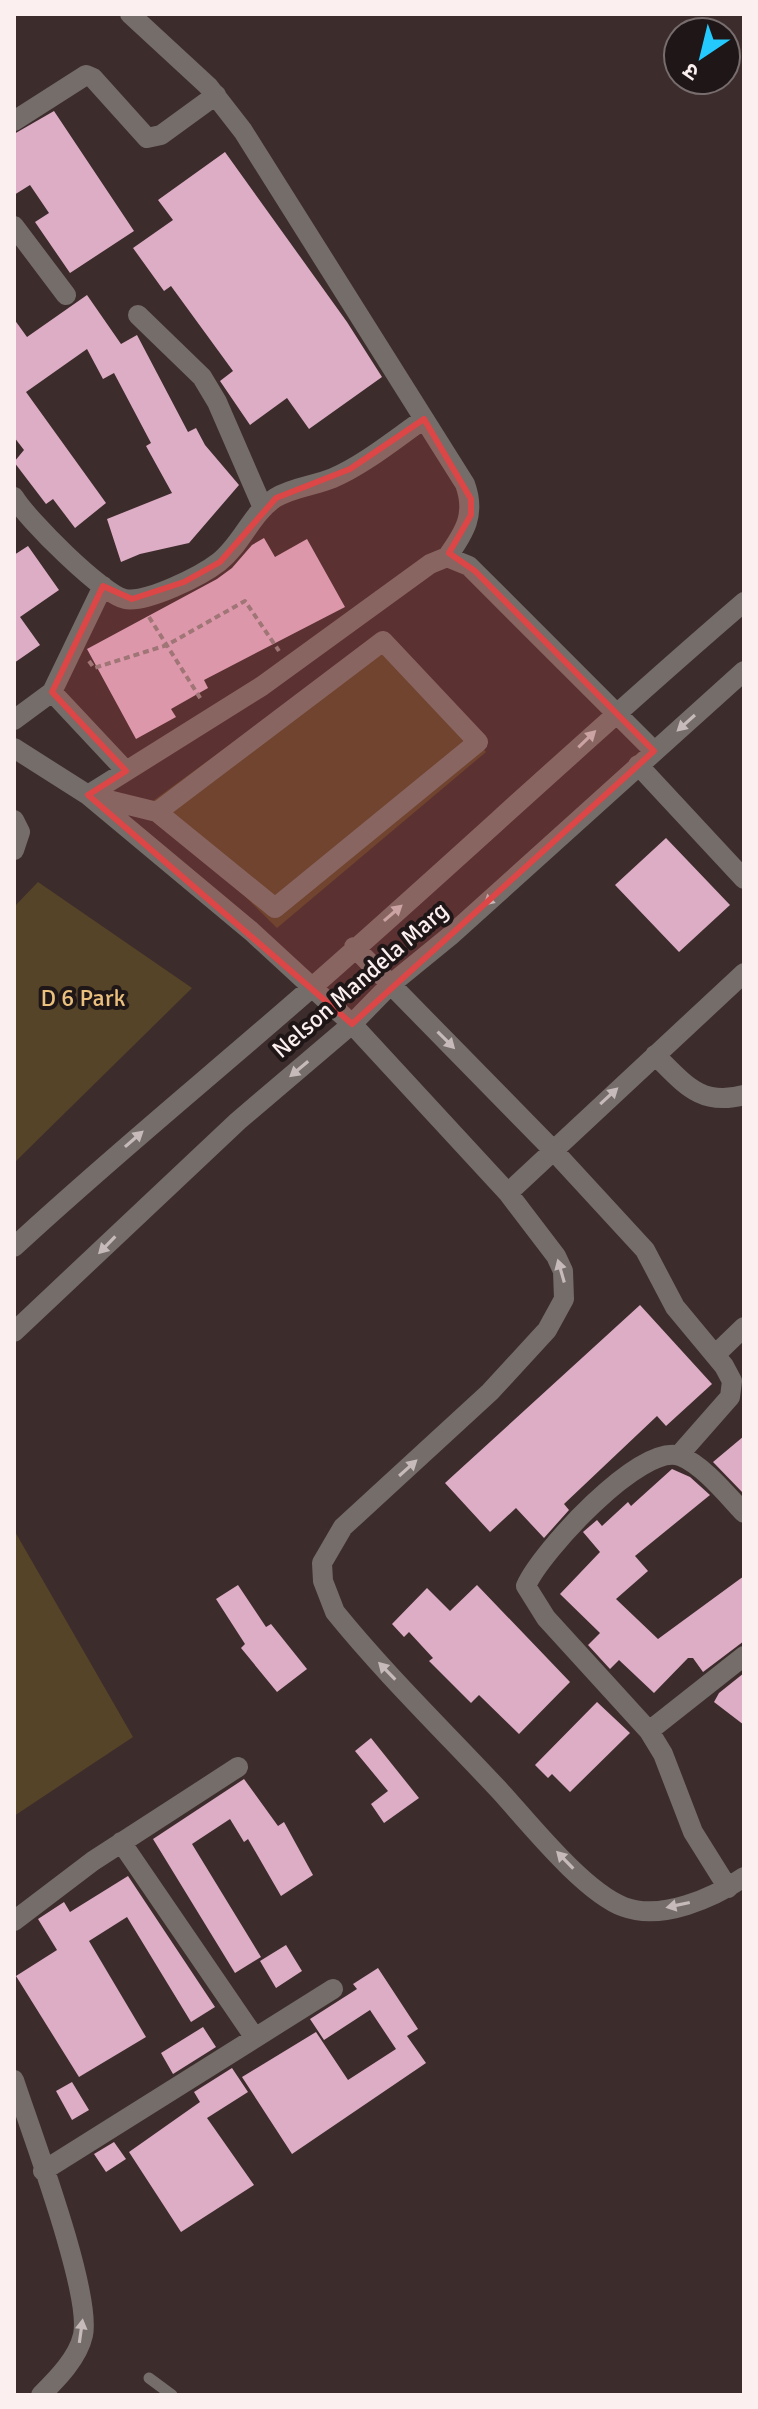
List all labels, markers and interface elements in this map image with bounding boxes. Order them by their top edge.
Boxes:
north arrow [662,16,742,96]
text: उ [677,57,704,87]
one-way arrow [676,713,695,731]
one-way arrow [577,731,596,749]
one-way arrow [483,888,503,906]
street label: Nelson Mandela Marg [266,895,454,1065]
one-way arrow [384,904,403,922]
park label: D 6 Park [40,983,126,1013]
one-way arrow [436,1030,454,1049]
one-way arrow [289,1060,309,1077]
one-way arrow [600,1088,619,1106]
one-way arrow [124,1130,144,1148]
one-way arrow [98,1235,117,1254]
one-way arrow [554,1259,567,1283]
one-way arrow [398,1460,418,1477]
one-way arrow [378,1662,396,1681]
one-way arrow [557,1851,575,1870]
one-way arrow [665,1899,690,1912]
one-way arrow [75,2318,88,2343]

